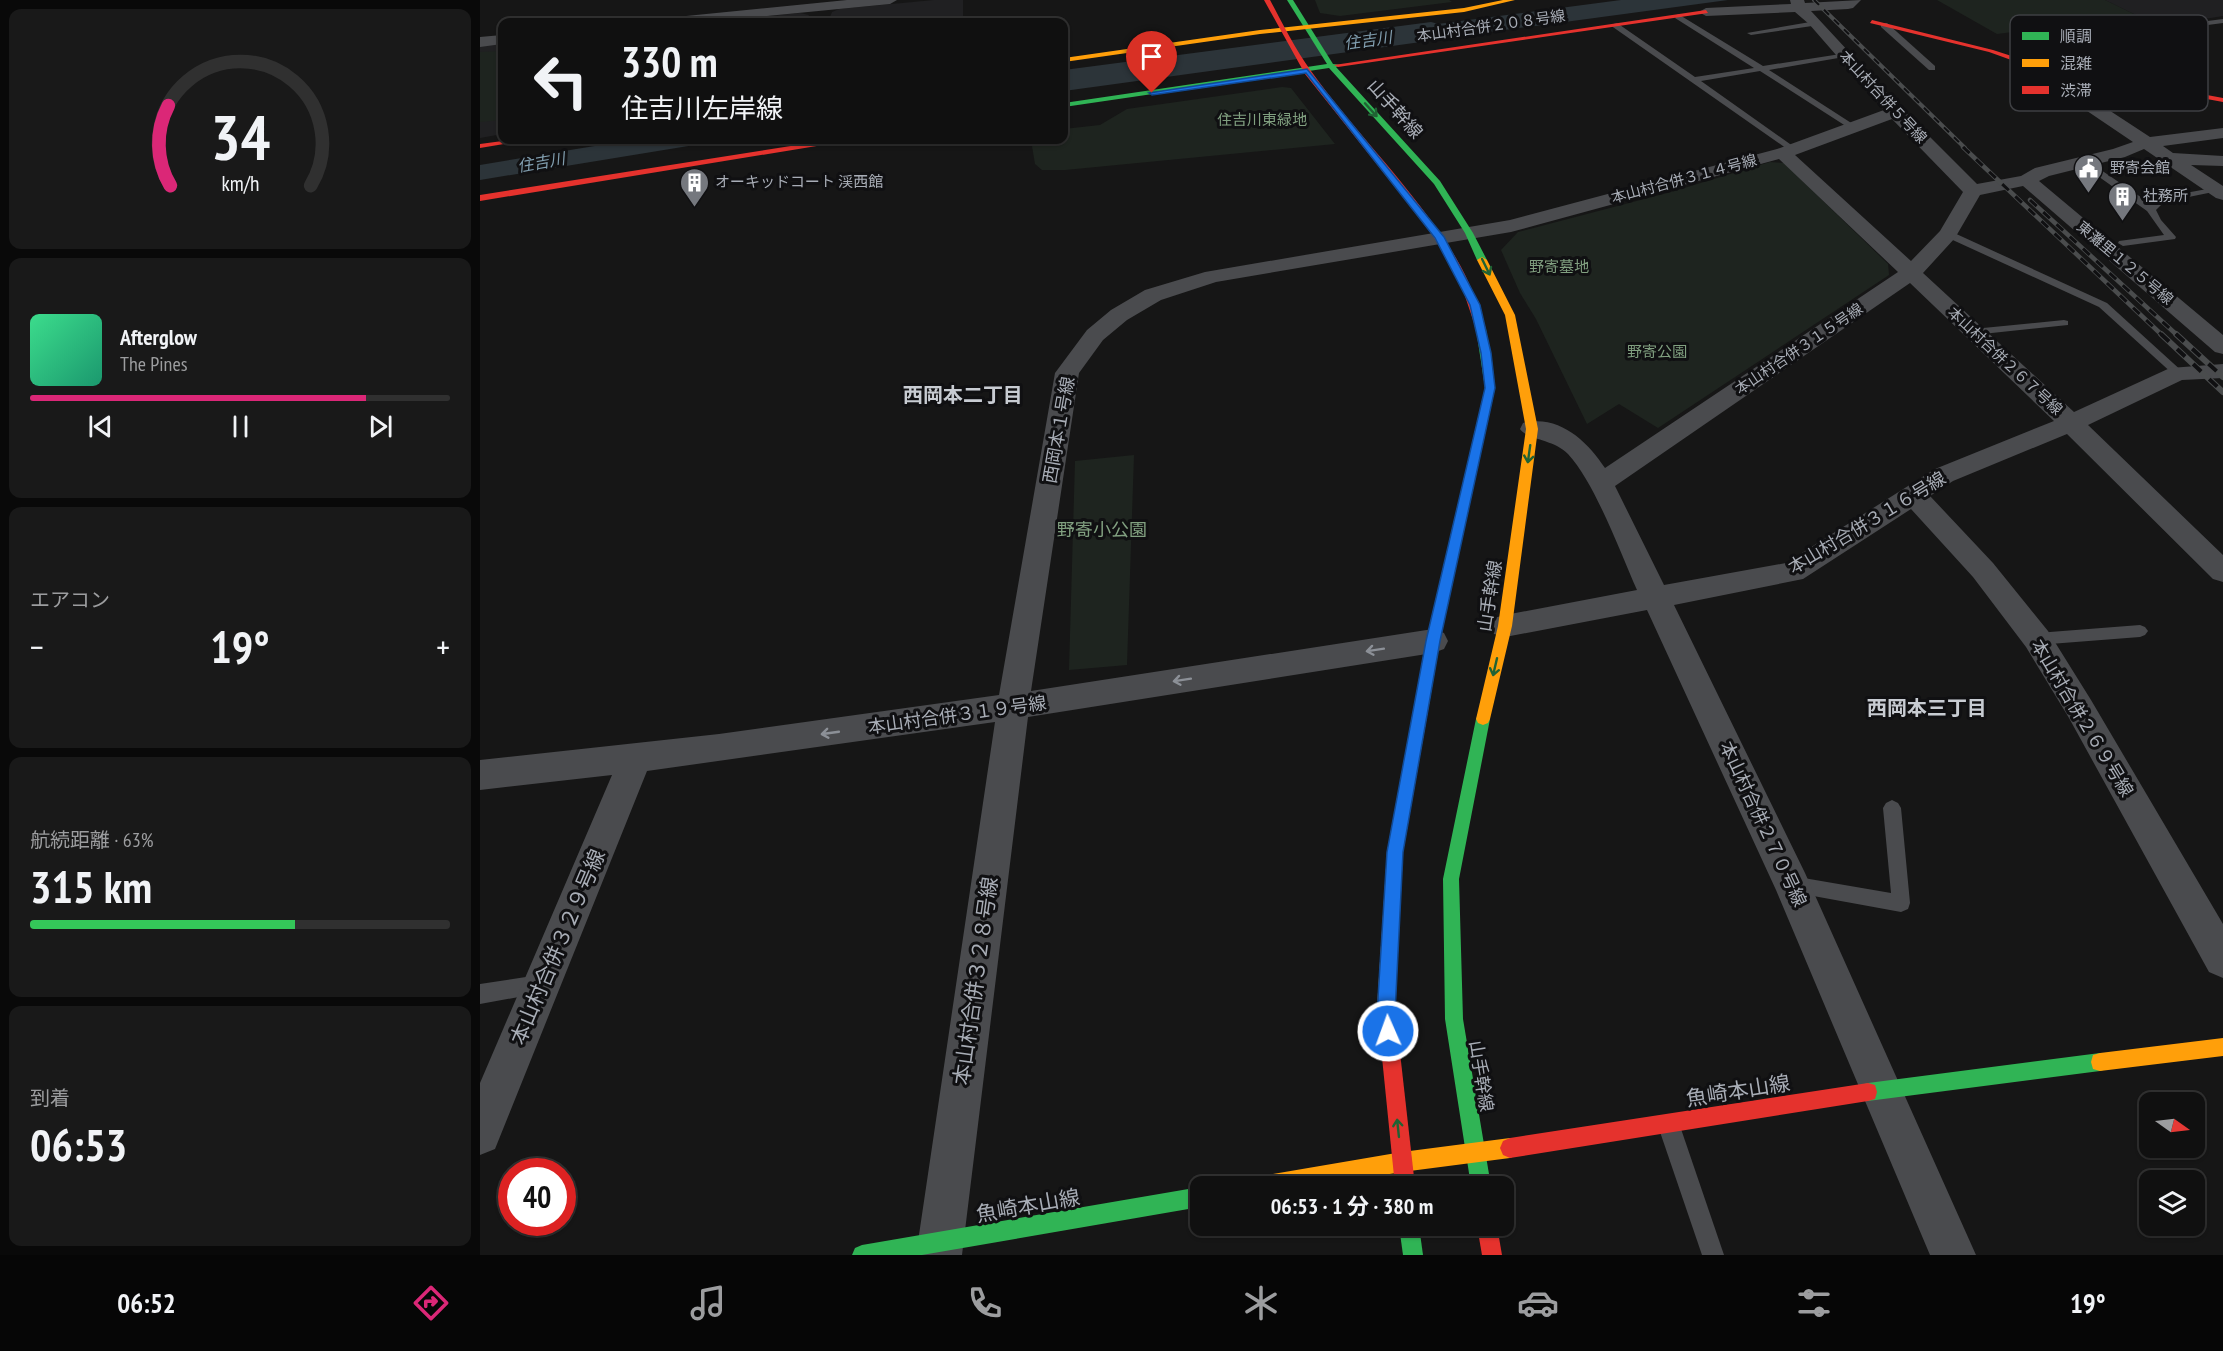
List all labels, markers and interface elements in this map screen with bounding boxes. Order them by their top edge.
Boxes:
street label: 本山村合併２０８号線 [1415,6,1567,45]
legend [2010,15,2208,111]
water label: 住吉川 [1343,26,1395,53]
text: 順調 [2060,26,2092,46]
pin [1126,31,1177,93]
text: 330 m [621,34,718,89]
icon: arrive [1135,40,1168,73]
icon: left [522,42,600,120]
street label: 本山村合併５号線 [1835,46,1931,147]
text: 混雑 [2060,53,2092,73]
street label: 山手幹線 [1363,74,1428,143]
text: 渋滞 [2060,80,2092,100]
text: 住吉川左岸線 [621,91,783,125]
text: 34 [210,96,270,177]
one-way arrow [1364,103,1378,118]
park label: 住吉川東緑地 [1217,110,1307,129]
water label: 住吉川 [516,148,568,176]
street label: 本山村合併３１４号線 [1609,150,1759,207]
public building icon: 野寄会館 [2073,152,2105,194]
place label: 野寄会館 [2110,158,2170,177]
building icon: オーキッドコート 渓西館 [678,166,710,208]
text: km/h [221,169,259,197]
place label: オーキッドコート 渓西館 [715,172,883,191]
building icon: 社務所 [2106,180,2138,222]
place label: 社務所 [2143,186,2188,205]
street label: 東灘里１２５号線 [2073,217,2177,308]
one-way arrow [1481,257,1492,275]
park label: 野寄墓地 [1529,257,1589,276]
street label: 本山村合併３１５号線 [1731,299,1866,398]
street label: 本山村合併２６７号線 [1944,303,2067,419]
text: Afterglow [120,323,197,351]
park label: 野寄公園 [1627,342,1687,361]
text: The Pines [120,351,187,377]
street label: 西岡本１号線 [1038,375,1079,485]
district label: 西岡本二丁目 [903,382,1023,408]
icon: previous [84,410,117,443]
icon: pause [224,410,257,443]
icon: next [364,410,397,443]
one-way arrow [1523,443,1534,463]
street label: 本山村合併３１６号線 [1784,466,1950,579]
park label: 野寄小公園 [1057,518,1147,541]
street label: 山手幹線 [1473,559,1506,633]
text: エアコン [30,587,110,613]
text: 19° [210,617,270,675]
text: − [30,625,44,668]
text: + [436,625,450,668]
street label: 本山村合併２６９号線 [2026,635,2139,801]
one-way arrow [1366,645,1385,656]
one-way arrow [1489,657,1500,676]
one-way arrow [1173,675,1193,686]
street label: 本山村合併３１９号線 [866,691,1048,738]
district label: 西岡本三丁目 [1867,695,1987,721]
one-way arrow [821,727,840,738]
street label: 本山村合併２７０号線 [1715,737,1812,910]
text: 航続距離 · 63% [30,827,153,853]
street label: 本山村合併３２９号線 [504,845,611,1049]
text: 315 km [30,857,152,915]
street label: 本山村合併３２８号線 [948,875,1003,1087]
position arrow [1356,999,1420,1063]
street label: 山手幹線 [1465,1039,1498,1113]
street label: 魚崎本山線 [1684,1069,1792,1112]
text: 到着 [30,1085,70,1111]
north arrow [2139,1092,2205,1158]
map controls [2139,1092,2205,1236]
text: 06:53 [30,1115,127,1173]
one-way arrow [1392,1119,1403,1139]
speed limit sign: 40 [498,1158,576,1236]
button: layers [2139,1170,2205,1236]
street label: 魚崎本山線 [974,1183,1082,1228]
text: 06:53 · 1 分 · 380 m [1271,1192,1433,1220]
icon: directions [410,1282,452,1324]
icon: music [687,1282,729,1324]
icon: phone [964,1282,1006,1324]
icon: climate [1240,1282,1282,1324]
icon: car [1517,1282,1559,1324]
icon: filters [1793,1282,1835,1324]
text: 06:52 [117,1286,176,1320]
text: 19° [2070,1286,2106,1320]

